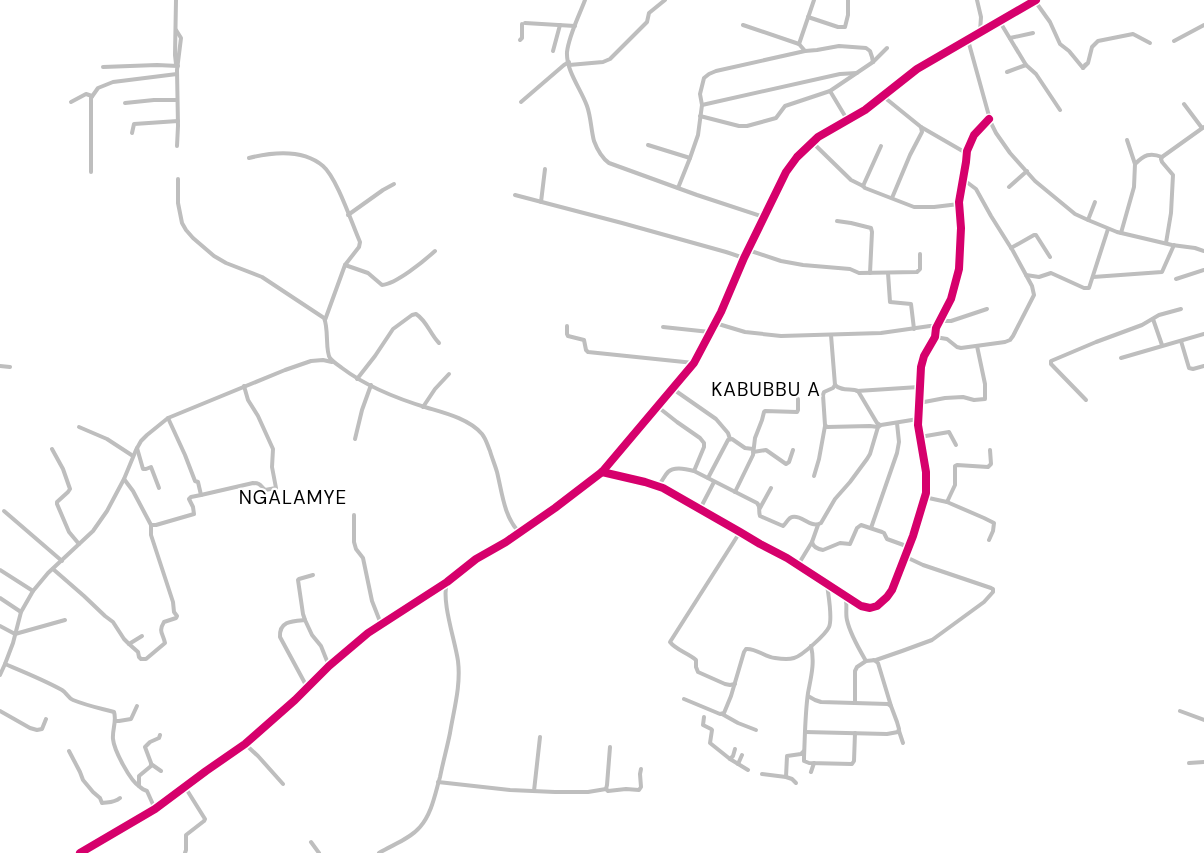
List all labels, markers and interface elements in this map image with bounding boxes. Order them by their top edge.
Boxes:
district label: KABUBBU A [711,377,821,402]
district label: NGALAMYE [239,485,347,510]

